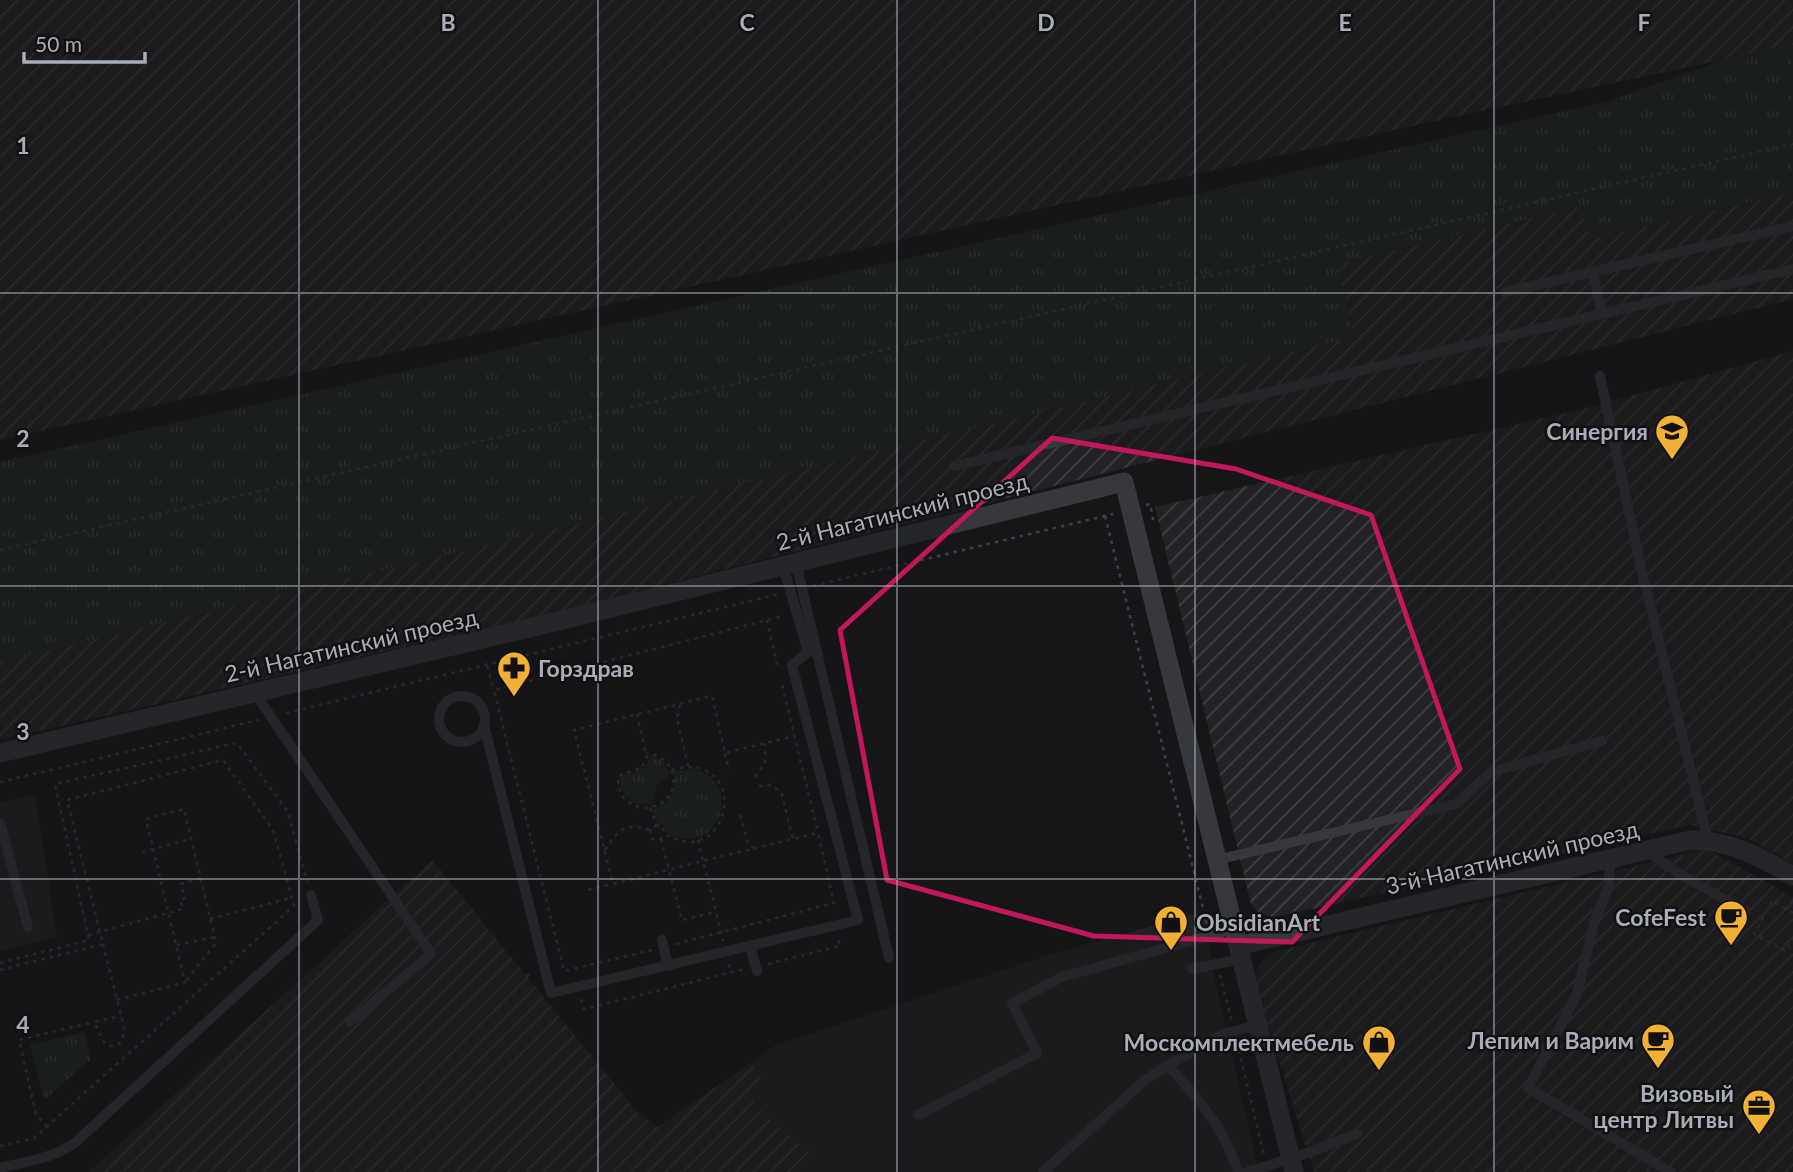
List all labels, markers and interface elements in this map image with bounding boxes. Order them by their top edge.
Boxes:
text: B [440,8,456,36]
text: C [739,8,755,36]
text: D [1037,8,1055,36]
text: E [1338,8,1352,36]
text: F [1637,8,1651,36]
scale bar [24,21,145,65]
text: 50 m [35,31,82,56]
text: 1 [16,131,30,159]
school or university icon: Синергия [1653,412,1691,461]
place label: Синергия [1546,417,1648,445]
text: 2 [16,424,30,452]
street label: 2-й Нагатинский проезд [773,466,1031,556]
street label: 2-й Нагатинский проезд [222,602,480,688]
pharmacy icon: Горздрав [495,649,533,698]
place label: Горздрав [538,654,634,682]
text: 3 [16,717,30,745]
street label: 3-й Нагатинский проезд [1383,814,1641,900]
cafe icon: CofeFest [1712,898,1750,947]
shop icon: ObsidianArt [1152,903,1190,952]
place label: CofeFest [1615,903,1706,931]
place label: ObsidianArt [1196,908,1320,936]
text: 4 [16,1010,30,1038]
cafe icon: Лепим и Варим [1639,1021,1677,1070]
shop icon: Москомплектмебель [1360,1023,1398,1072]
place label: Лепим и Варим [1467,1026,1634,1054]
place label: Москомплектмебель [1124,1028,1354,1056]
place label: Визовый центр Литвы [1593,1079,1734,1133]
office icon: Визовый центр Литвы [1740,1087,1778,1136]

